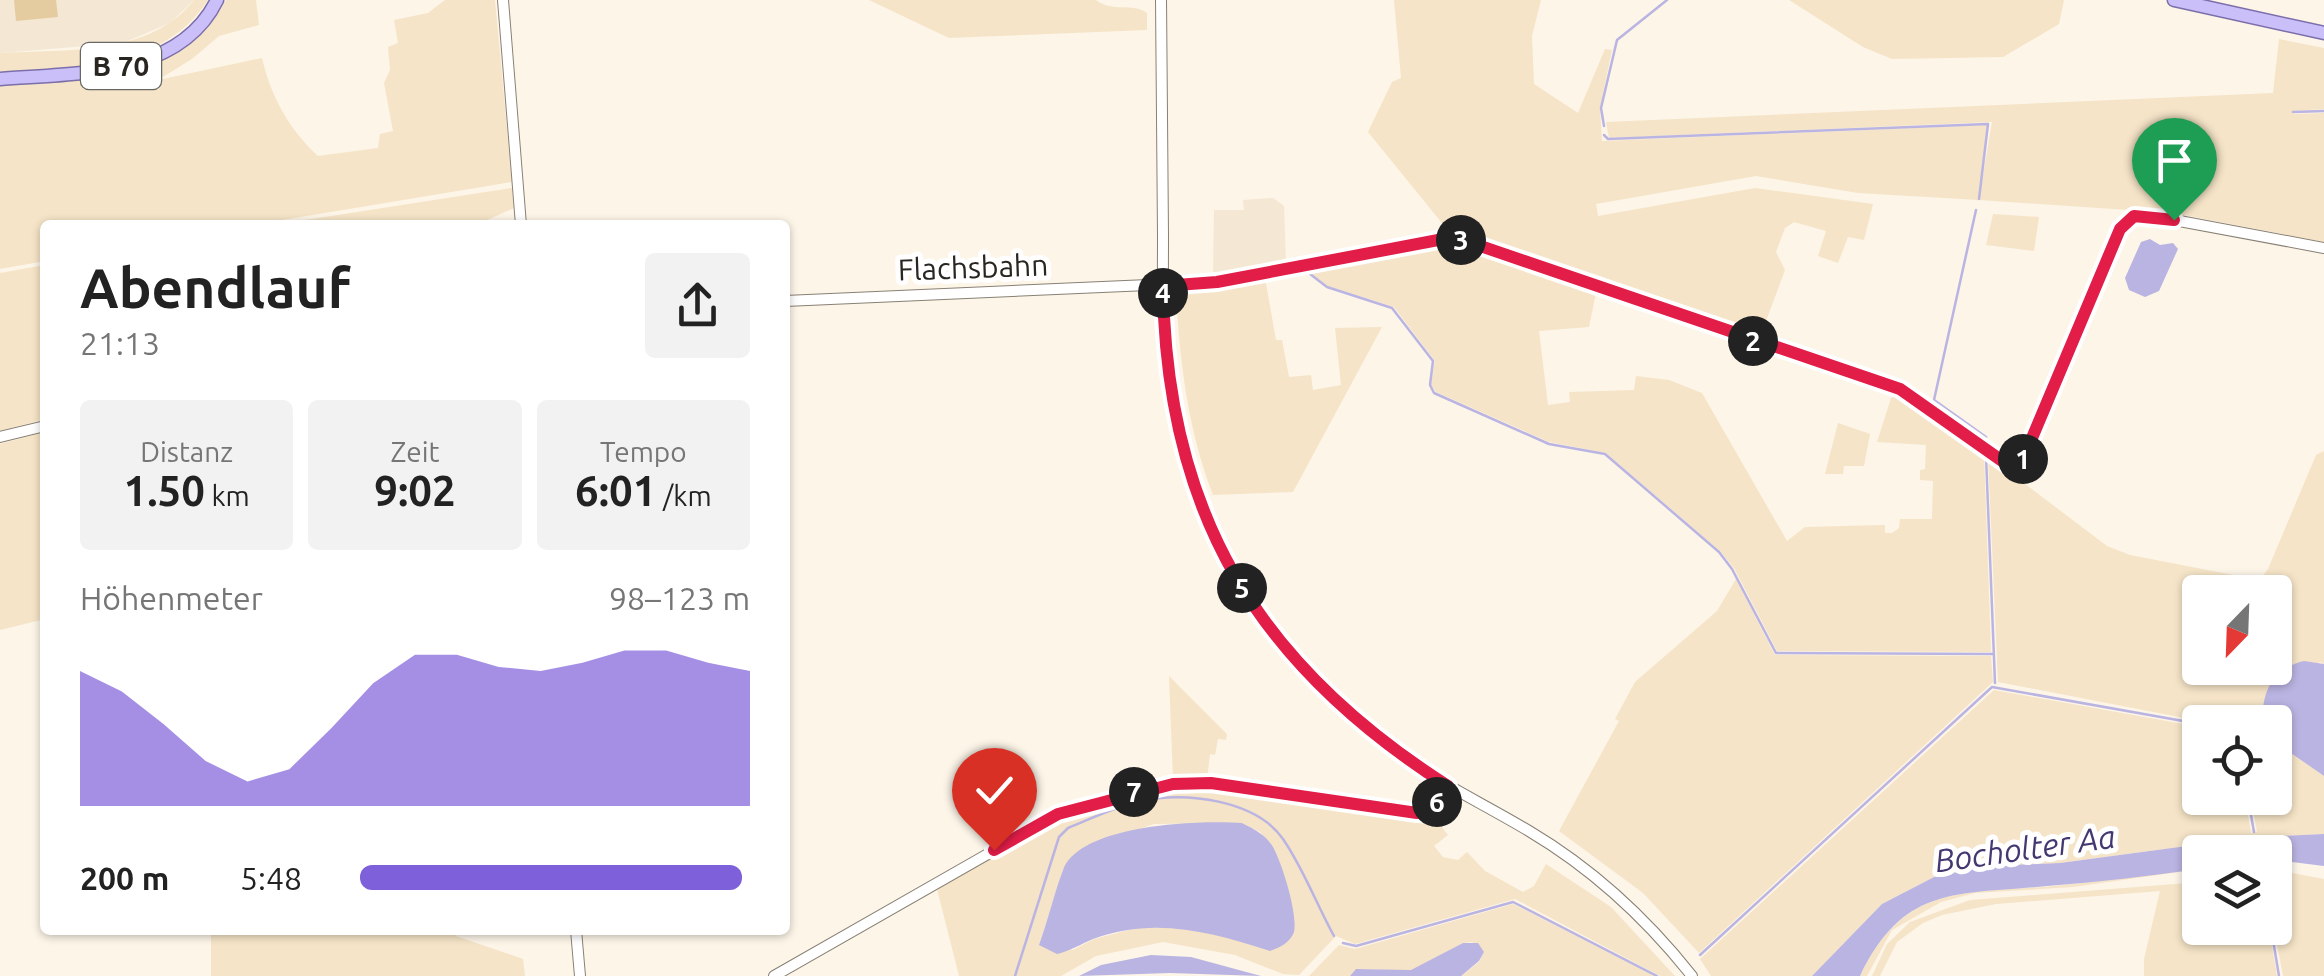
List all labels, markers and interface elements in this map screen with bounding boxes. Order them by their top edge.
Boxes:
road number: B 70 [81,43,161,89]
pin [2132,118,2217,221]
icon: arrive [2147,133,2202,188]
pin: 3 [1436,215,1486,265]
text: 3 [1453,224,1469,255]
street label: Flachsbahn [897,247,1049,287]
button: share [645,253,750,358]
text: Abendlauf [80,257,350,318]
pin: 4 [1138,268,1188,318]
text: 4 [1155,277,1171,308]
pin: 2 [1728,316,1778,366]
text: 21:13 [80,325,160,361]
text: 2 [1745,325,1761,356]
pin: 1 [1998,434,2048,484]
text: Distanz [140,436,233,467]
text: Zeit [390,436,440,467]
text: Tempo [600,436,687,467]
text: 1 [2015,443,2031,474]
text: 1.50 [124,467,205,514]
text: 9:02 [374,467,456,514]
text: 6:01 [575,467,656,514]
text: km [205,480,250,511]
text: /km [656,480,712,511]
pin: 5 [1217,563,1267,613]
text: 5 [1234,572,1250,603]
north arrow [2182,575,2292,685]
map controls [2182,575,2292,945]
text: Höhenmeter [80,580,263,616]
text: 98–123 m [609,580,750,616]
button: locate [2182,705,2292,815]
pin [952,748,1037,851]
icon: check [967,763,1022,818]
pin: 7 [1109,767,1159,817]
text: 7 [1126,776,1142,807]
pin: 6 [1412,777,1462,827]
text: 6 [1429,786,1445,817]
water label: Bocholter Aa [1932,818,2117,878]
button: layers [2182,835,2292,945]
text: 200 m [80,860,169,896]
text: 5:48 [240,860,302,896]

